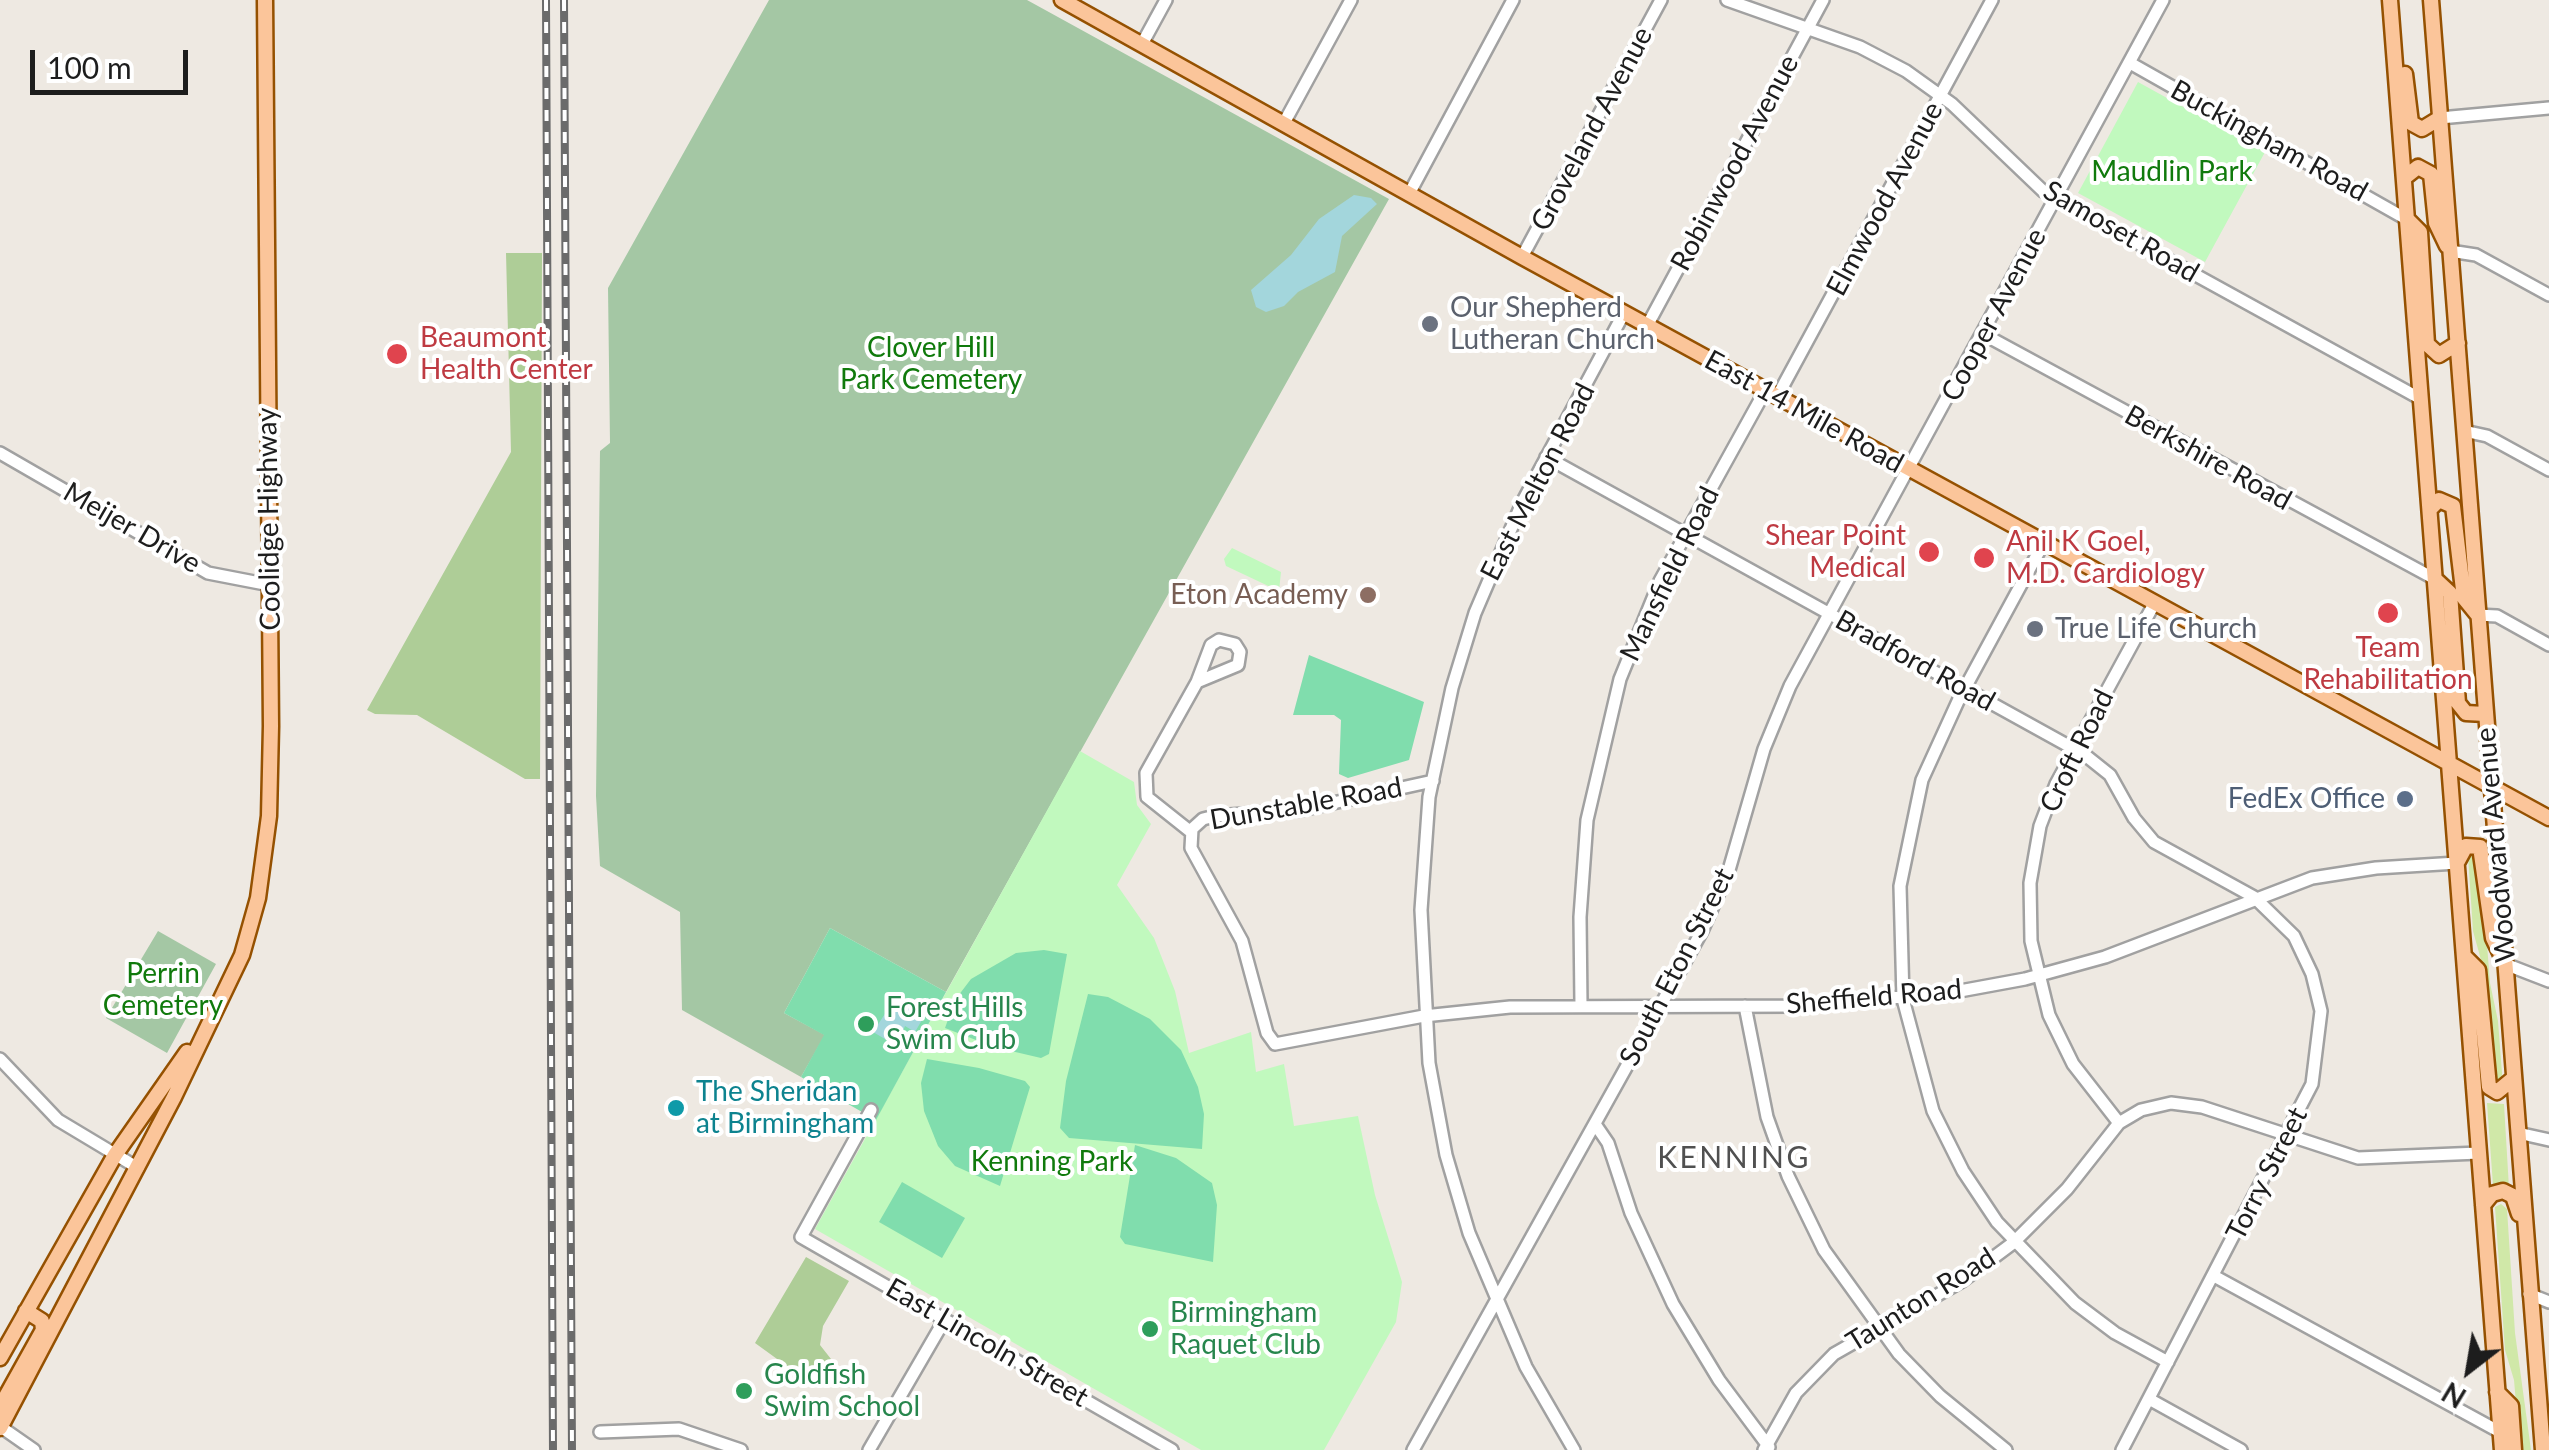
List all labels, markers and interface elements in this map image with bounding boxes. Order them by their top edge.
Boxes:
street label: Groveland Avenue [1524,21,1660,237]
scale bar [35,30,192,92]
text: 100 m [47,49,132,85]
street label: Robinwood Avenue [1664,49,1806,277]
street label: Buckingham Road [2165,73,2373,209]
street label: Elmwood Avenue [1820,96,1950,302]
park label: Maudlin Park [2091,155,2253,189]
street label: Samoset Road [2037,174,2205,290]
street label: Cooper Avenue [1934,223,2054,407]
place label: Our Shepherd Lutheran Church [1450,291,1655,357]
marker: Our Shepherd Lutheran Church [1419,313,1441,335]
place label: Beaumont Health Center [420,321,593,387]
park label: Clover Hill Park Cemetery [840,331,1022,397]
marker: Beaumont Health Center [384,341,410,367]
street label: East 14 Mile Road [1699,343,1909,481]
street label: East Melton Road [1474,378,1602,586]
street label: Berkshire Road [2119,398,2297,518]
street label: Coolidge Highway [250,407,288,631]
street label: Meijer Drive [57,475,207,581]
street label: Mansfield Road [1613,481,1727,667]
place label: Shear Point Medical [1765,519,1906,585]
place label: Anil K Goel, M.D. Cardiology [2006,525,2205,591]
marker: Shear Point Medical [1916,539,1942,565]
marker: Anil K Goel, M.D. Cardiology [1971,545,1997,571]
place label: Eton Academy [1170,578,1348,612]
marker: Eton Academy [1357,584,1379,606]
marker: Team Rehabilitation [2375,600,2401,626]
street label: Bradford Road [1829,603,2001,719]
place label: True Life Church [2055,612,2257,646]
marker: True Life Church [2024,618,2046,640]
place label: Team Rehabilitation [2303,631,2473,697]
street label: Croft Road [2033,684,2121,818]
street label: Woodward Avenue [2469,726,2523,964]
street label: Dunstable Road [1207,771,1405,837]
place label: FedEx Office [2228,782,2385,816]
marker: FedEx Office [2394,788,2416,810]
street label: South Eton Street [1613,863,1741,1071]
park label: Perrin Cemetery [103,957,223,1023]
street label: Sheffield Road [1785,973,1963,1021]
place label: Forest Hills Swim Club [886,991,1023,1057]
marker: Forest Hills Swim Club [855,1013,877,1035]
place label: The Sheridan at Birmingham [696,1075,874,1141]
marker: The Sheridan at Birmingham [665,1097,687,1119]
street label: Torry Street [2219,1102,2315,1246]
district label: KENNING [1657,1140,1811,1176]
park label: Kenning Park [971,1145,1133,1179]
street label: Taunton Road [1840,1241,2002,1359]
street label: East Lincoln Street [880,1271,1094,1415]
place label: Birmingham Raquet Club [1170,1296,1321,1362]
marker: Birmingham Raquet Club [1139,1318,1161,1340]
north arrow [2419,1320,2519,1420]
place label: Goldfish Swim School [764,1358,920,1424]
text: N [2436,1376,2472,1416]
marker: Goldfish Swim School [733,1380,755,1402]

